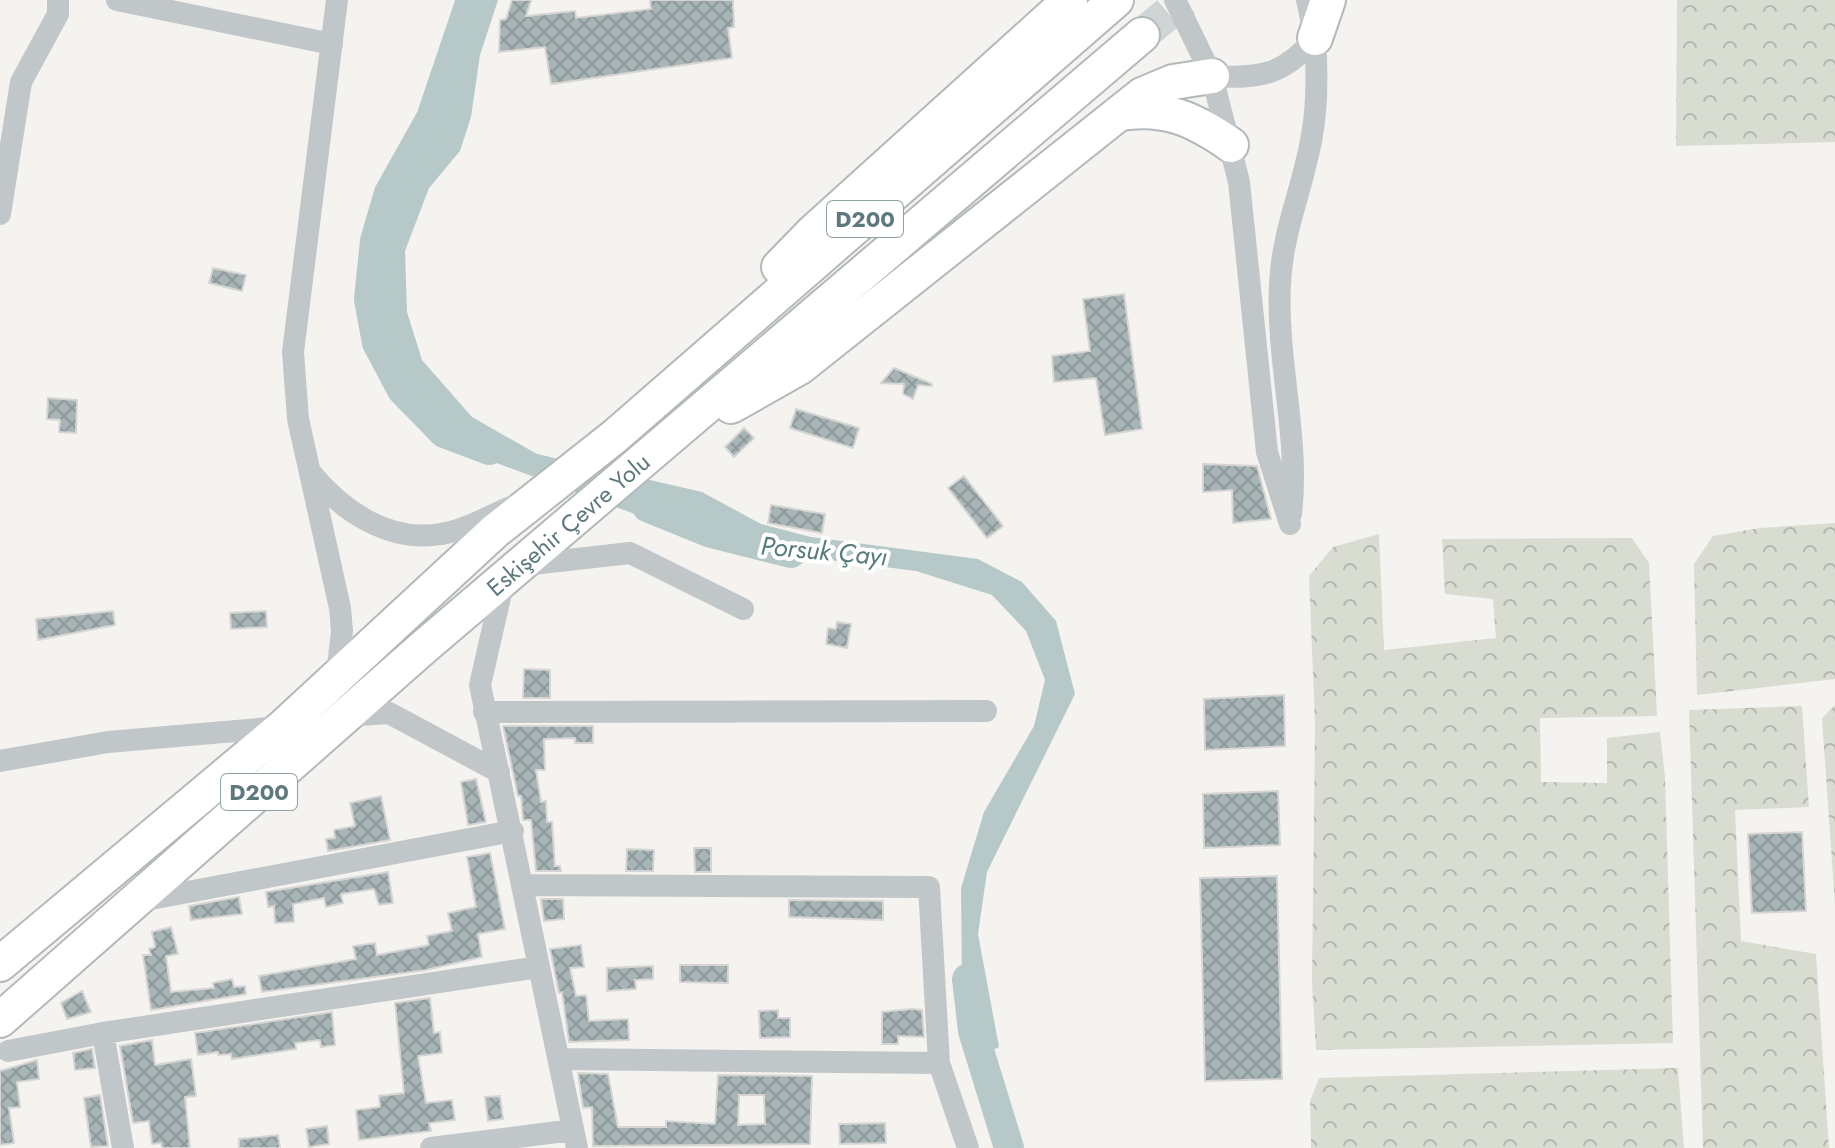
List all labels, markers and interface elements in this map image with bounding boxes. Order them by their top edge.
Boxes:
road number: D200 [827,201,903,237]
street label: Eskişehir Çevre Yolu [479,444,657,604]
water label: Porsuk Çayı [759,527,889,575]
road number: D200 [221,774,297,810]

